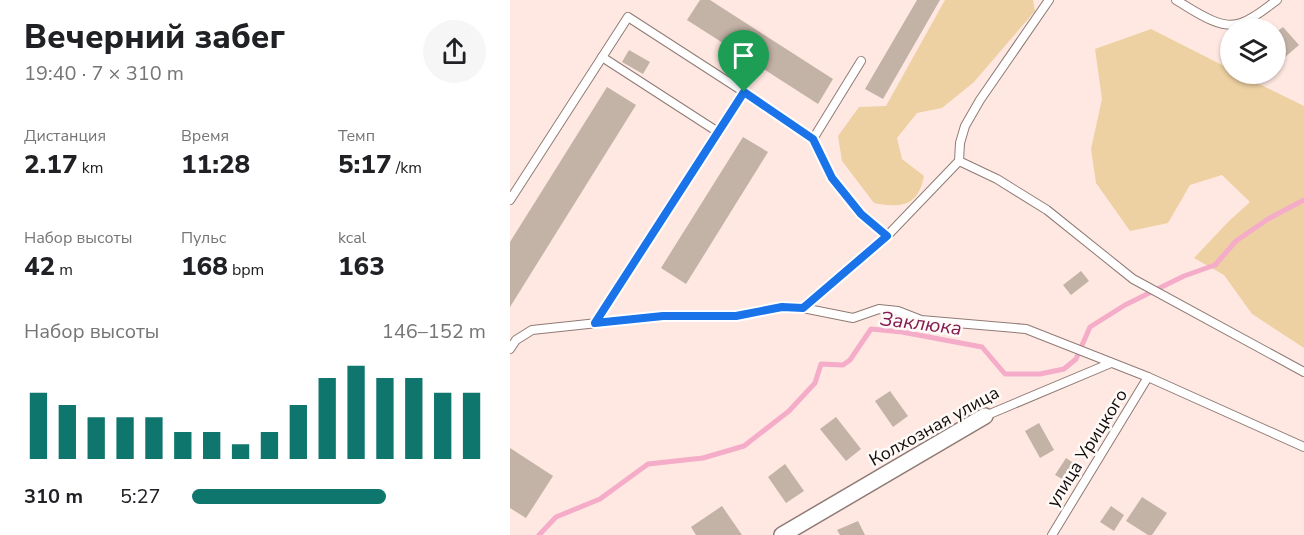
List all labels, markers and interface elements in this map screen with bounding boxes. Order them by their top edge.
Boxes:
text: Вечерний забег [24,15,285,60]
map controls [1220,18,1286,84]
button: layers [1220,18,1286,84]
button: share [423,20,486,83]
pin [718,30,769,92]
icon: arrive [727,39,760,72]
text: 19:40 · 7 × 310 m [24,60,184,87]
text: Дистанция [24,125,106,147]
text: Время [181,125,229,147]
text: Темп [338,125,375,147]
text: 2.17 [24,147,78,182]
text: 11:28 [181,147,250,182]
text: 5:17 [338,147,392,182]
text: km [78,157,103,179]
text: /km [392,157,422,179]
text: Набор высоты [24,227,132,249]
text: Пульс [181,227,226,249]
text: kcal [338,227,366,249]
text: 42 [24,249,55,284]
text: 168 [181,249,228,284]
text: 163 [338,249,385,284]
text: m [55,259,73,281]
text: bpm [228,259,264,281]
water label: Заклюка [878,305,963,342]
text: Набор высоты [24,318,159,345]
text: 146–152 m [382,318,486,345]
street label: Колхозная улица [865,380,1003,472]
street label: улица Урицкого [1041,384,1133,512]
text: 310 m [24,483,83,510]
text: 5:27 [120,483,161,510]

